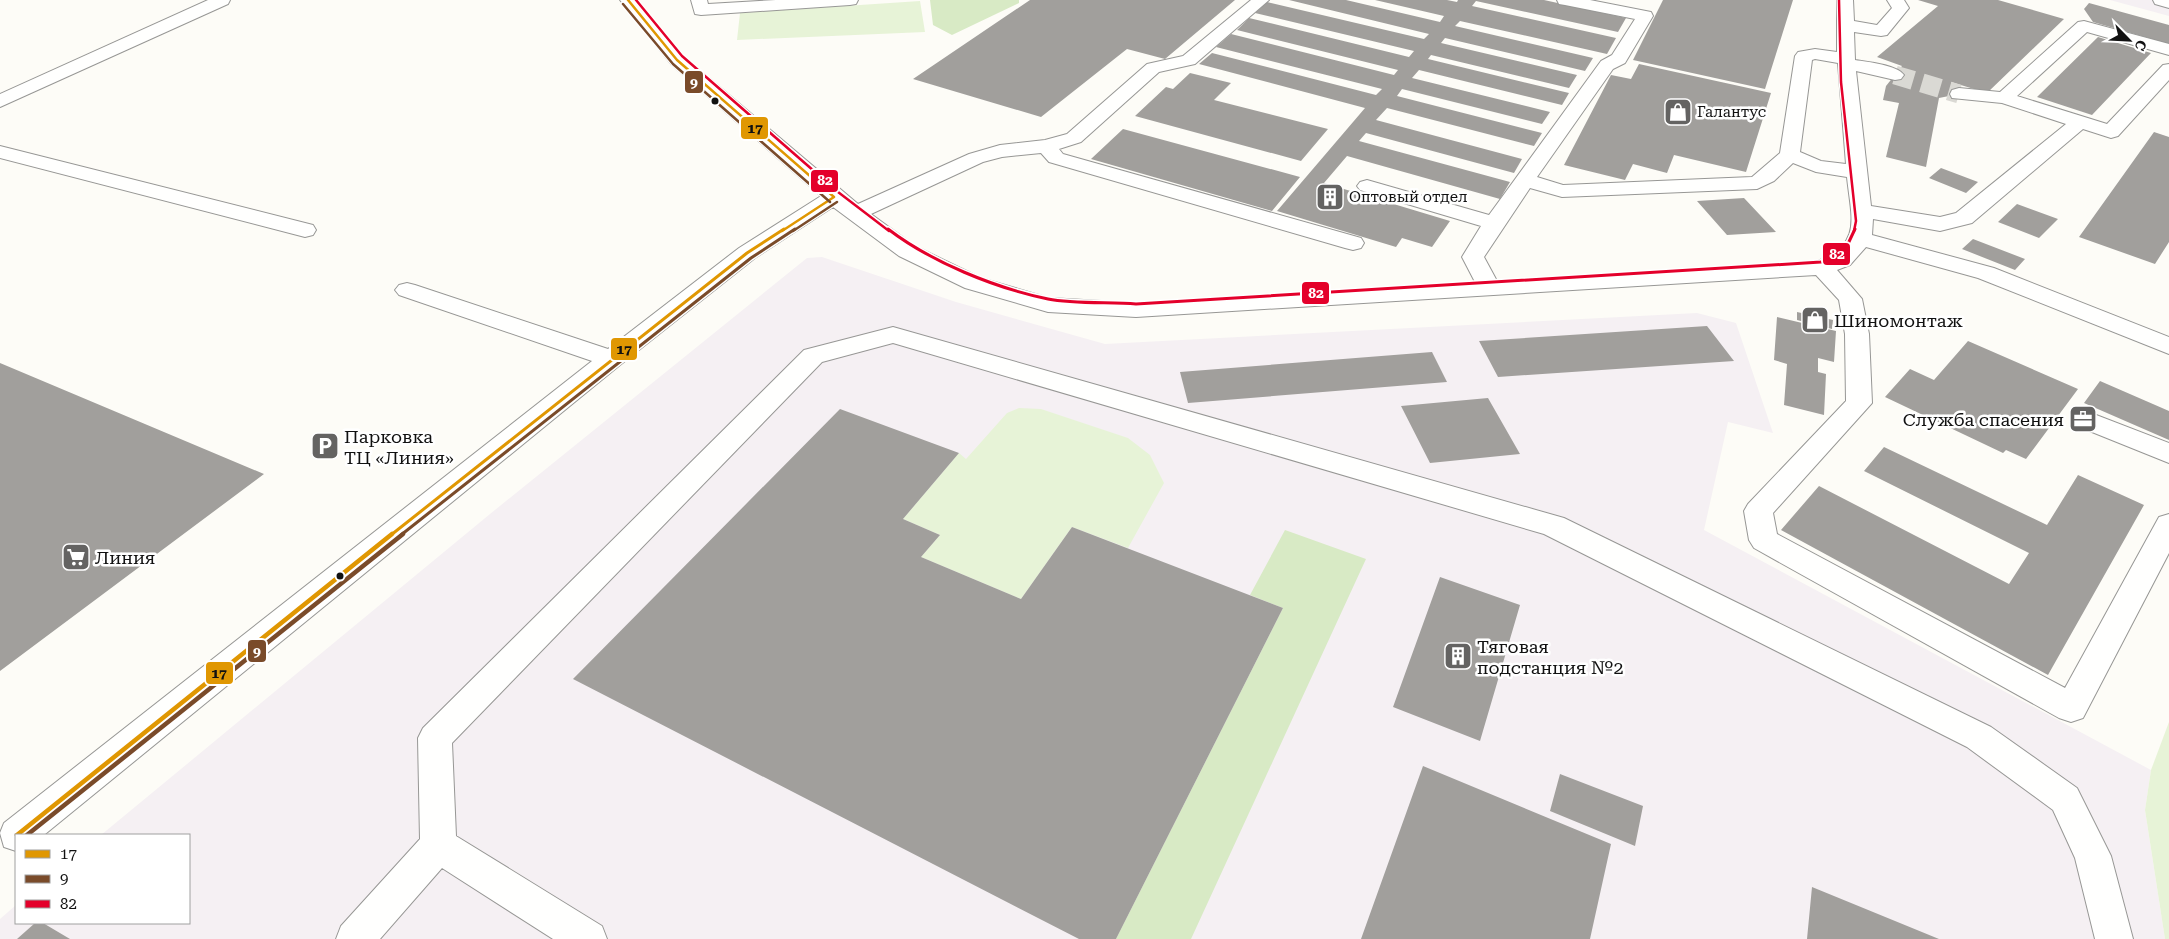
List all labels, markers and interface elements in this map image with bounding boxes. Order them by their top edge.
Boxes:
north arrow [2104,15,2154,65]
text: С [2131,38,2150,53]
line badge: 9 [684,70,704,94]
text: 9 [690,74,698,90]
unlabelled marker [710,96,720,106]
shop icon: Галантус [1663,97,1693,127]
place label: Галантус [1697,103,1766,121]
line badge: 17 [740,116,769,140]
text: 17 [747,120,763,136]
line badge: 82 [810,169,839,193]
text: 82 [817,172,833,188]
building icon: Оптовый отдел [1315,182,1345,212]
place label: Оптовый отдел [1349,188,1468,206]
line badge: 82 [1822,242,1851,266]
text: 82 [1829,246,1845,262]
line badge: 82 [1301,281,1330,305]
text: 82 [1308,285,1324,301]
shop icon: Шиномонтаж [1800,305,1830,335]
place label: Шиномонтаж [1834,310,1963,331]
line badge: 17 [610,337,638,361]
text: 17 [616,341,632,357]
office icon: Служба спасения [2068,404,2098,434]
place label: Служба спасения [1903,409,2064,430]
place label: Парковка ТЦ «Линия» [344,426,454,468]
parking icon: Парковка ТЦ «Линия» [310,431,340,461]
supermarket icon: Линия [61,542,91,572]
place label: Линия [95,547,155,568]
unlabelled marker [335,571,345,581]
place label: Тяговая подстанция №2 [1477,636,1624,678]
line badge: 9 [247,639,267,663]
building icon: Тяговая подстанция №2 [1443,641,1473,671]
text: 9 [253,643,261,659]
line badge: 17 [205,661,234,685]
text: 17 [211,665,227,681]
legend [15,834,190,924]
text: 17 [60,845,77,863]
text: 9 [60,870,68,888]
text: 82 [60,895,77,913]

